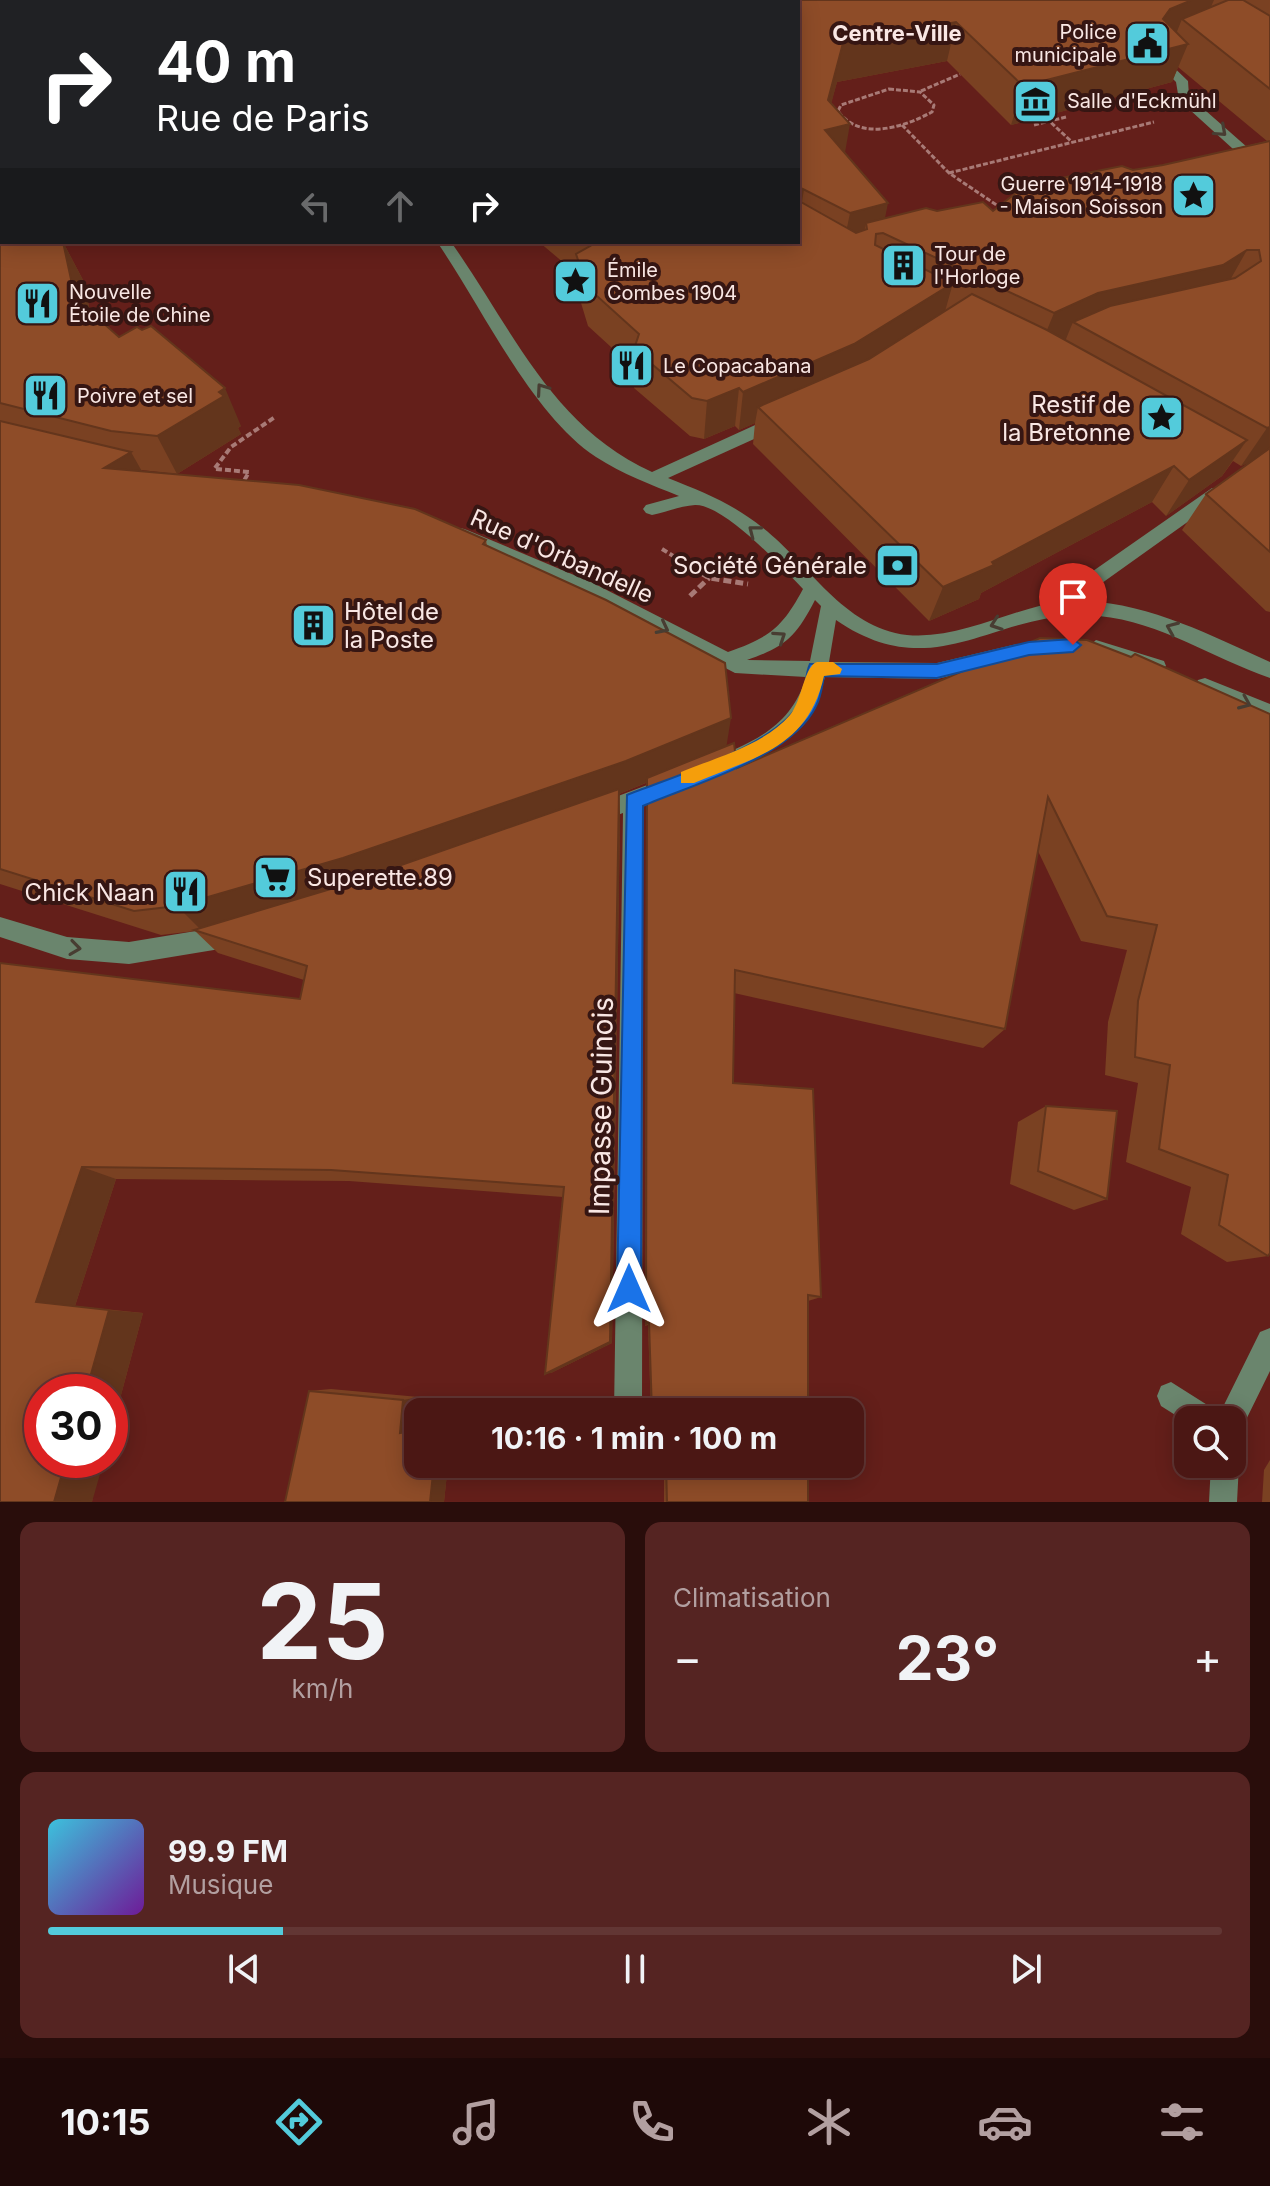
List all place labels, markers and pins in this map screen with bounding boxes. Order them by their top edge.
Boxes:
public building icon: Police municipale [1124,19,1172,67]
place label: Police municipale [1015,20,1117,67]
museum icon: Salle d'Eckmühl [1012,77,1060,125]
place label: Salle d'Eckmühl [1067,89,1217,113]
place icon: Guerre 1914-1918 - Maison Soisson [1170,171,1218,219]
place label: Guerre 1914-1918 - Maison Soisson [999,172,1163,219]
building icon: Tour de l'Horloge [879,242,927,290]
place label: Tour de l'Horloge [934,242,1020,289]
place label: Émile Combes 1904 [607,257,737,305]
place icon: Émile Combes 1904 [552,258,600,306]
restaurant icon: Nouvelle Étoile de Chine [14,279,62,327]
place label: Nouvelle Étoile de Chine [69,280,211,327]
restaurant icon: Le Copacabana [608,342,656,390]
place label: Le Copacabana [663,354,811,378]
restaurant icon: Poivre et sel [22,372,70,420]
place label: Poivre et sel [77,384,193,408]
place label: Restif de la Bretonne [1002,390,1131,447]
place icon: Restif de la Bretonne [1138,394,1186,442]
bank icon: Société Générale [874,541,922,589]
place label: Société Générale [673,551,867,580]
pin [1039,563,1107,645]
place label: Hôtel de la Poste [344,597,439,654]
building icon: Hôtel de la Poste [289,601,337,649]
supermarket icon: Superette.89 [252,853,300,901]
place label: Superette.89 [307,863,453,892]
restaurant icon: Chick Naan [162,868,210,916]
place label: Chick Naan [25,878,155,907]

